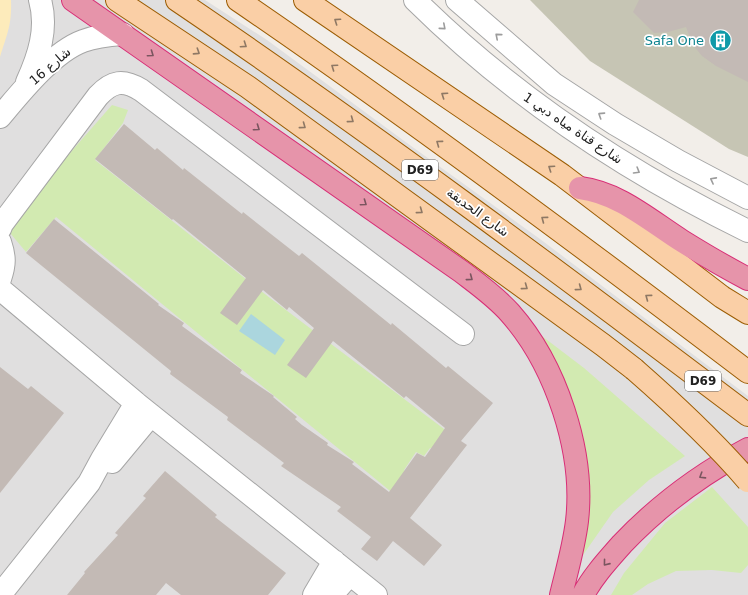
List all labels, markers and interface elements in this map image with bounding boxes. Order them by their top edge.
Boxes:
one-way arrow [334,19,341,26]
one-way arrow [438,23,446,30]
building icon: Safa One [707,27,733,53]
place label: Safa One [645,33,704,48]
one-way arrow [495,34,503,41]
one-way arrow [240,40,247,48]
street label: شارع 16 [26,44,74,89]
one-way arrow [192,47,199,54]
one-way arrow [147,49,154,57]
one-way arrow [331,65,338,72]
street label: شارع قناة مياه دبي 1 [520,89,625,168]
one-way arrow [441,92,448,100]
one-way arrow [599,112,606,119]
one-way arrow [346,115,353,122]
one-way arrow [299,121,306,129]
one-way arrow [253,123,260,130]
one-way arrow [436,140,443,147]
road number: D69 [402,160,438,180]
one-way arrow [548,165,555,173]
one-way arrow [633,166,640,173]
one-way arrow [710,178,718,185]
street label: شارع الحديقة [443,184,512,240]
one-way arrow [360,198,367,206]
one-way arrow [415,206,422,213]
one-way arrow [541,216,548,224]
one-way arrow [466,273,473,280]
one-way arrow [520,282,527,289]
one-way arrow [575,283,582,290]
one-way arrow [646,295,653,302]
road number: D69 [685,371,721,391]
one-way arrow [699,471,706,478]
one-way arrow [604,558,611,565]

